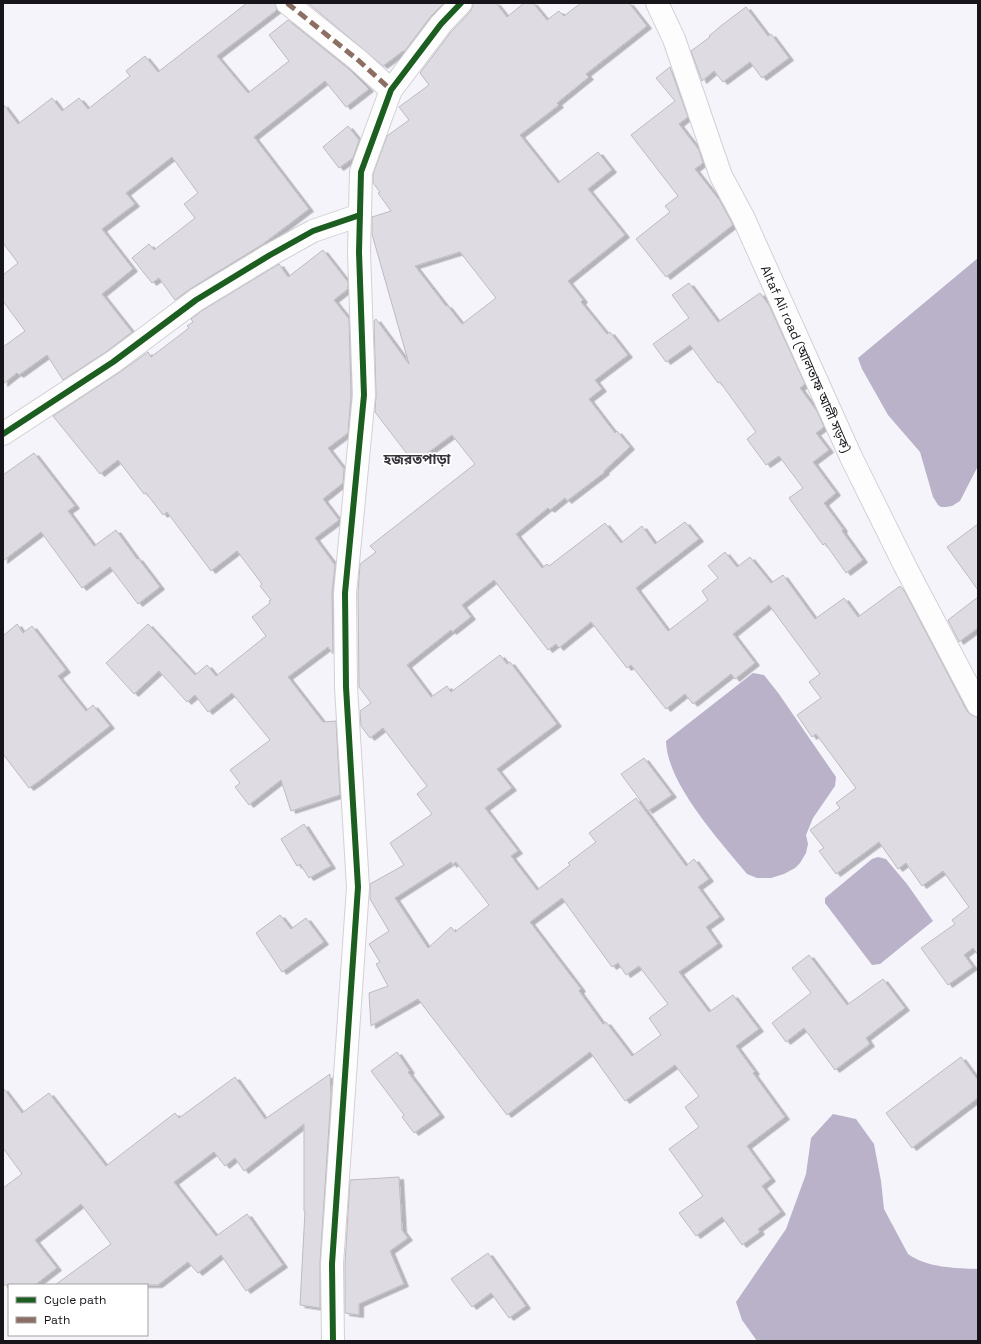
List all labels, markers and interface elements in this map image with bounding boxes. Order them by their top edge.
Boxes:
street label: Altaf Ali road (আলতাফ আলী সড়ক) [757,263,855,455]
district label: হজরতপাড়া [383,450,452,468]
legend [8,1284,148,1336]
text: Cycle path [44,1292,106,1308]
text: Path [44,1312,70,1328]

